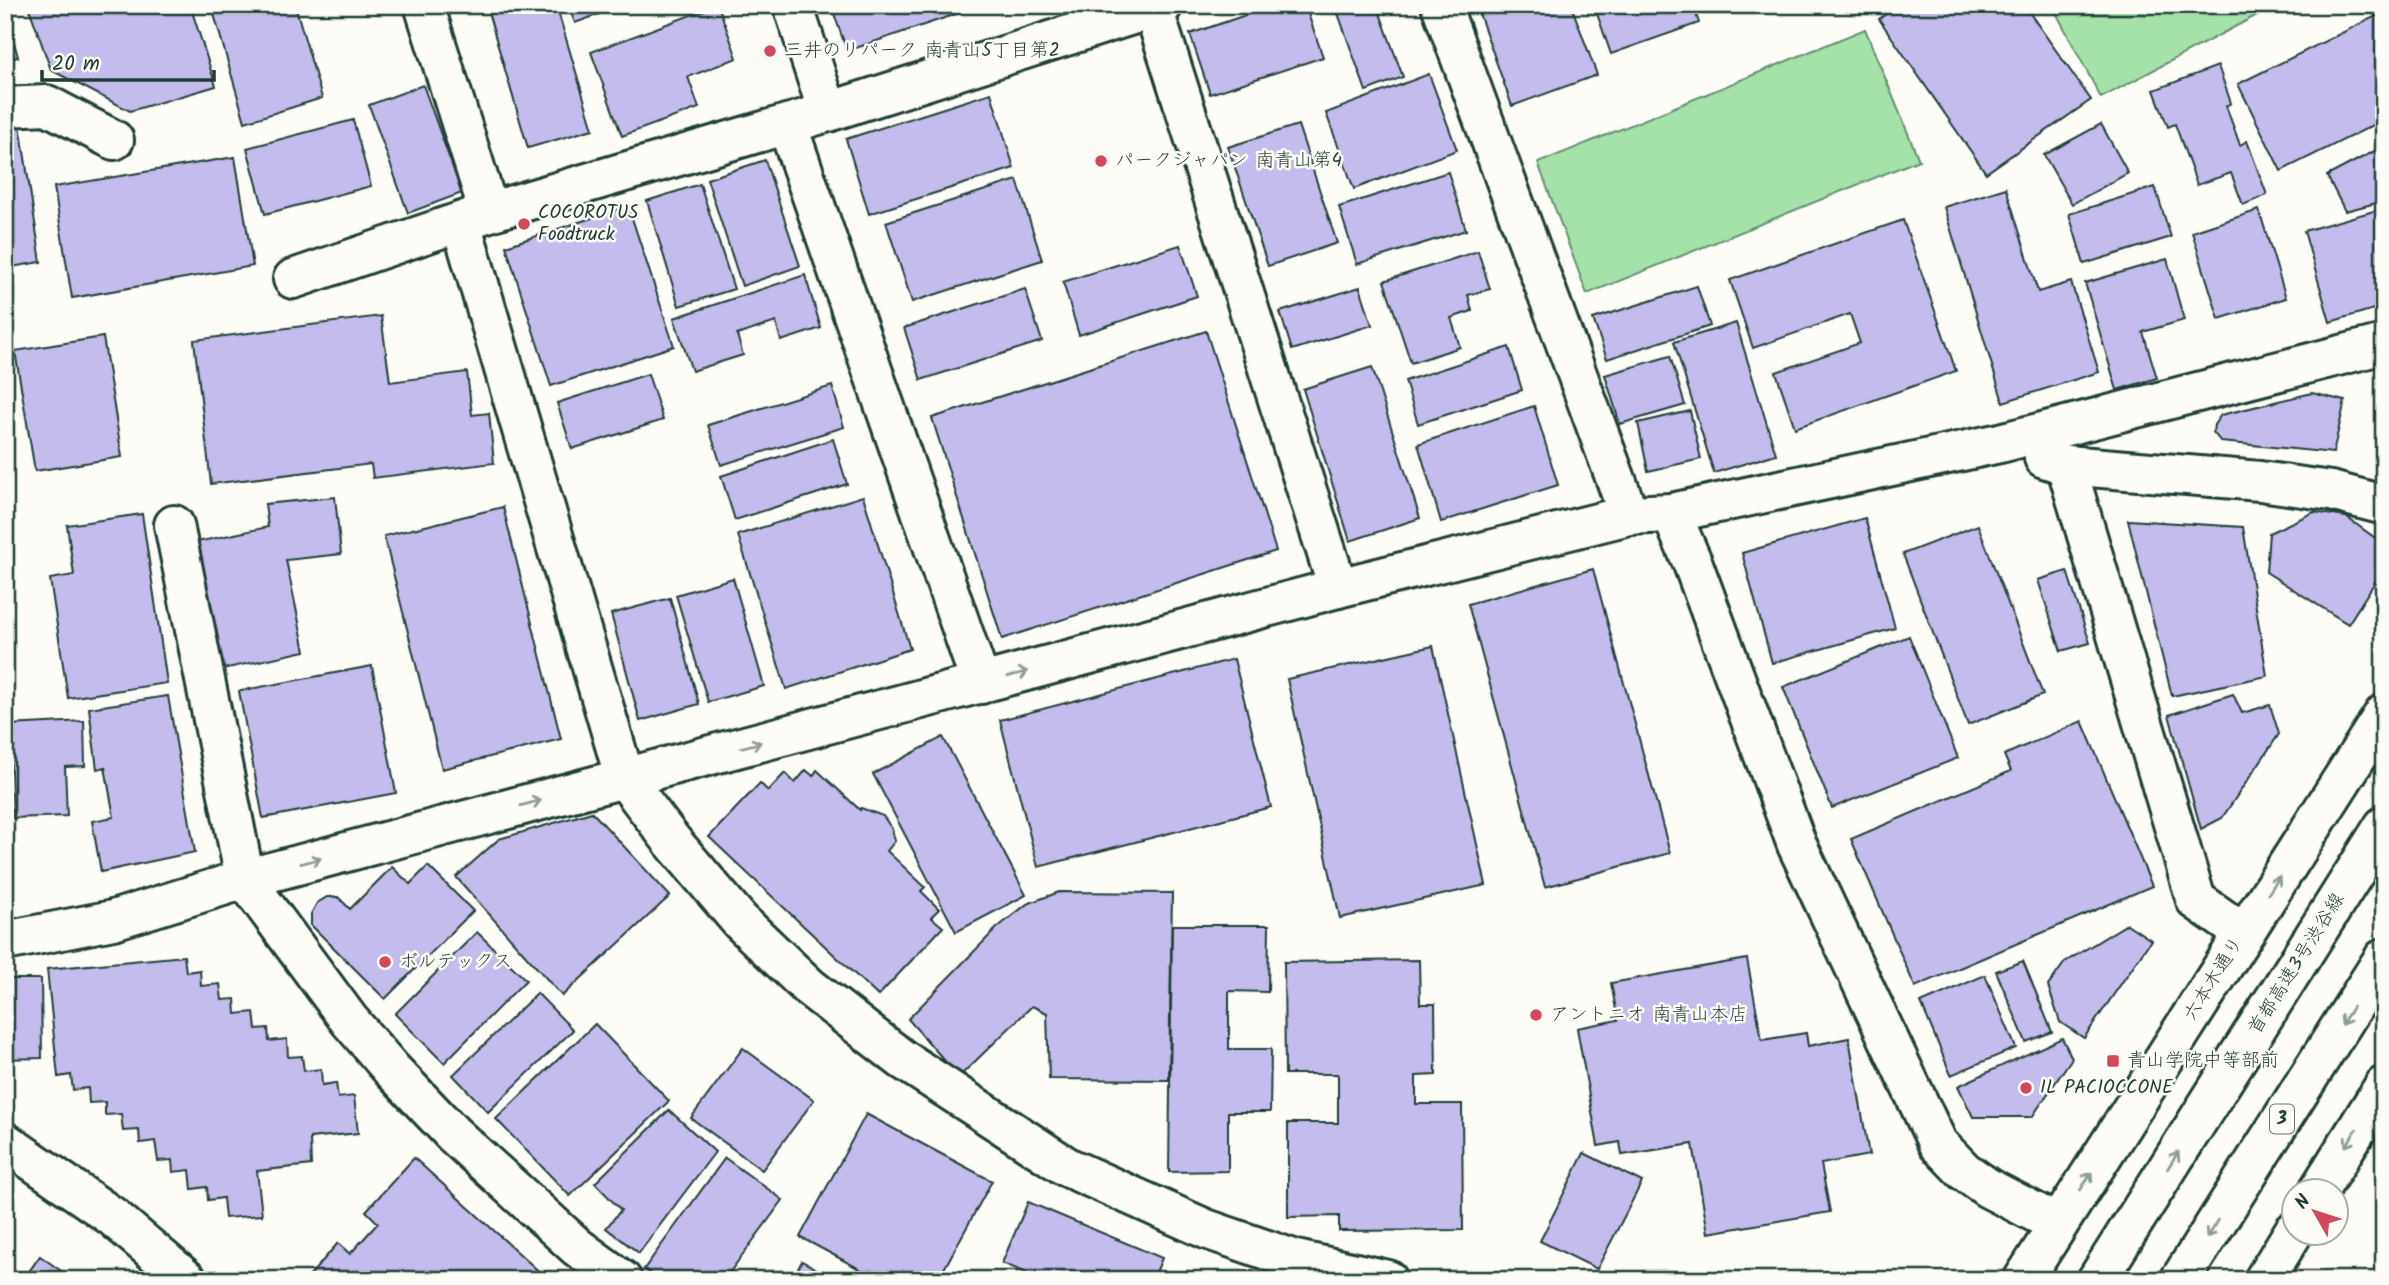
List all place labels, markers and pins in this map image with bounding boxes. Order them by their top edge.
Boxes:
place label: 三井のリパーク 南青山5丁目第2 [784,36,1060,66]
marker: 三井のリパーク 南青山5丁目第2 [762,43,778,59]
place label: パークジャパン 南青山第4 [1115,146,1342,176]
marker: パークジャパン 南青山第4 [1093,153,1109,169]
place label: COCOROTUS Foodtruck [538,198,638,250]
marker: COCOROTUS Foodtruck [516,216,532,232]
place label: ボルテックス [399,947,512,977]
marker: ボルテックス [377,954,393,970]
place label: アントニオ 南青山本店 [1550,1000,1748,1030]
marker: アントニオ 南青山本店 [1528,1007,1544,1023]
place label: 青山学院中等部前 [2127,1046,2279,1076]
marker: 青山学院中等部前 [2105,1053,2121,1069]
place label: IL PACIOCCONE [2040,1073,2174,1103]
marker: IL PACIOCCONE [2018,1080,2034,1096]

